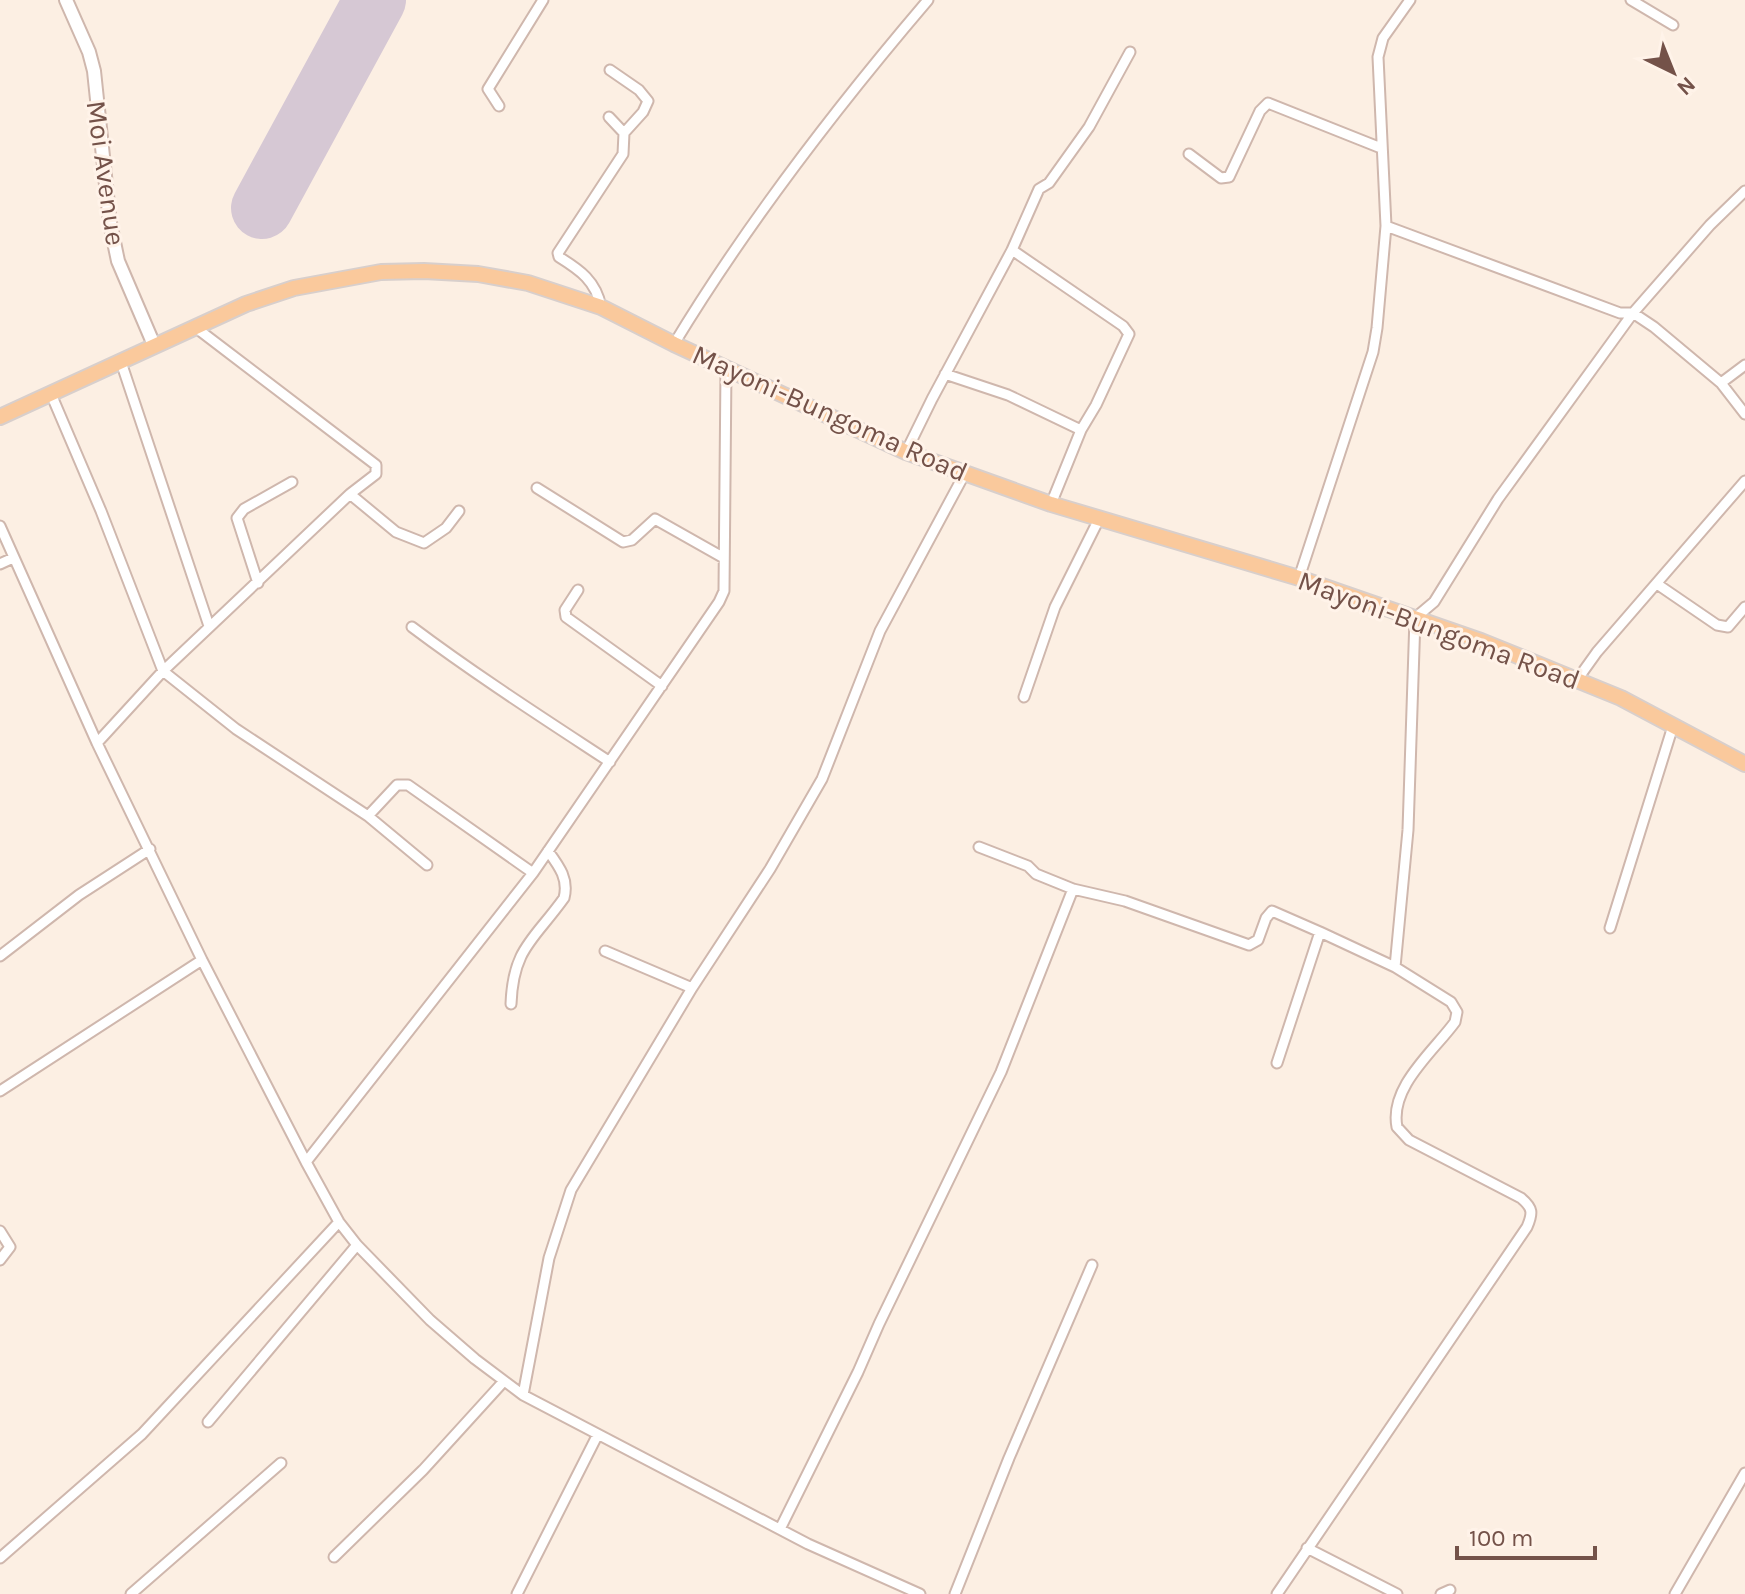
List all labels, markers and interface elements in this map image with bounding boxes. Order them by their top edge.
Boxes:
north arrow [1633,32,1713,112]
text: N [1671,71,1701,101]
street label: Moi Avenue [79,98,133,248]
street label: Mayoni-Bungoma Road [687,337,973,489]
street label: Mayoni-Bungoma Road [1294,564,1584,696]
scale bar [1457,1510,1595,1560]
text: 100 m [1469,1524,1534,1552]

